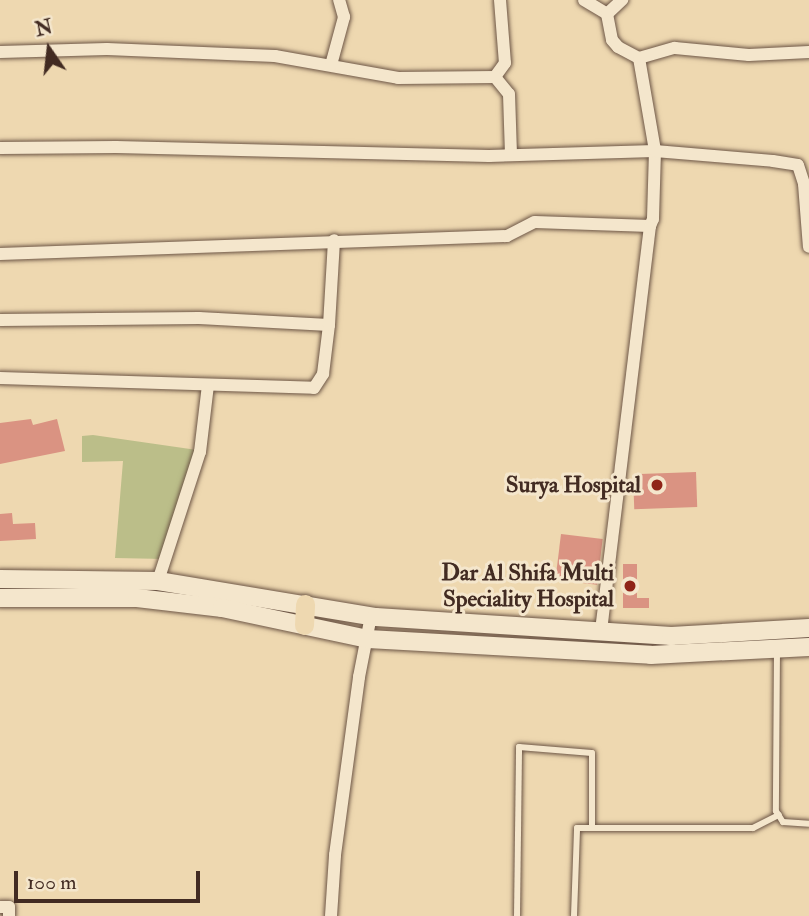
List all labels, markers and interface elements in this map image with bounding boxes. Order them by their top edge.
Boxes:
north arrow [14,14,84,84]
text: N [33,15,55,42]
place label: Surya Hospital [506,471,641,499]
marker: Surya Hospital [647,475,667,495]
place label: Dar Al Shifa Multi Speciality Hospital [441,559,614,613]
marker: Dar Al Shifa Multi Speciality Hospital [620,576,640,596]
scale bar [18,856,203,900]
text: 100 m [27,869,77,896]

